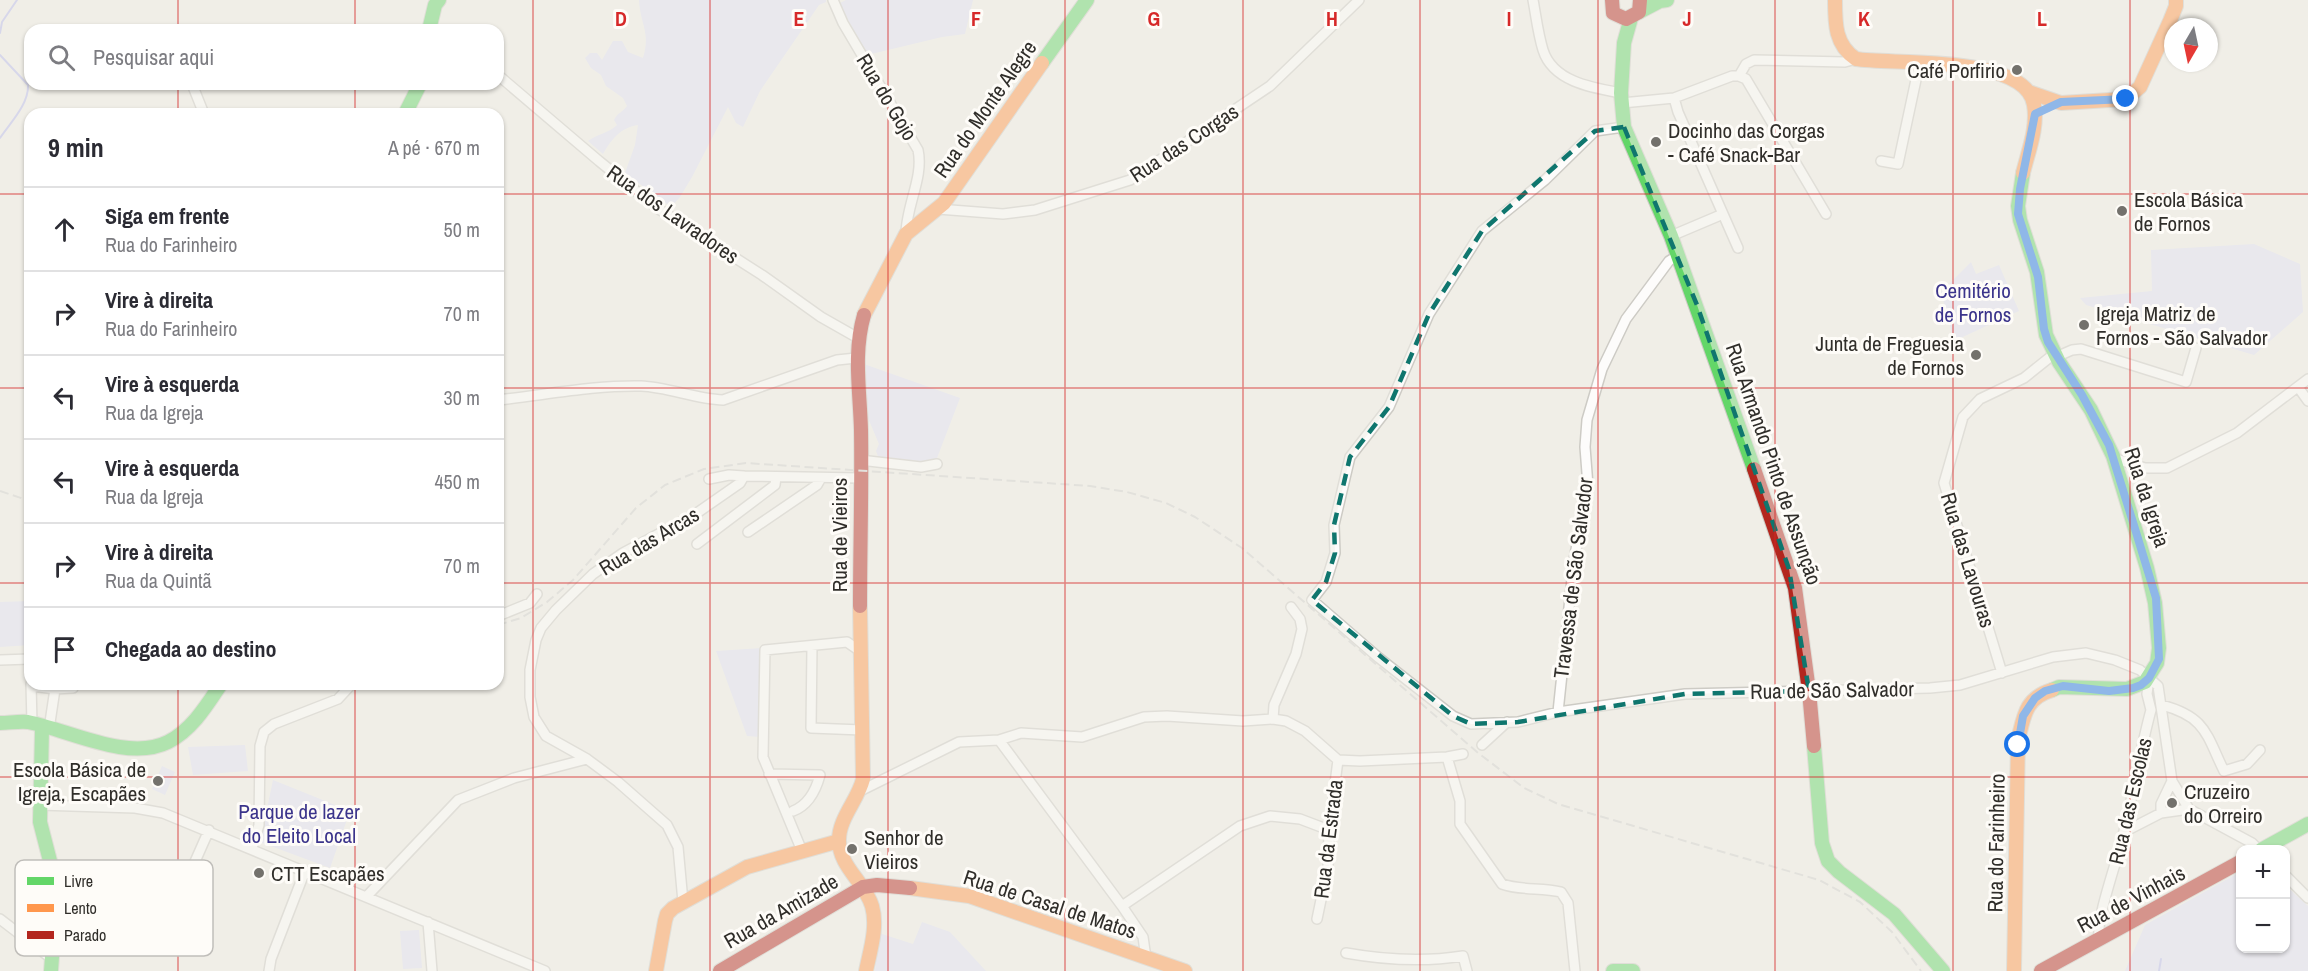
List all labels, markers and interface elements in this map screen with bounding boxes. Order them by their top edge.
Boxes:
text: D [615,5,627,32]
text: E [794,5,805,32]
text: F [971,5,981,32]
text: G [1148,5,1160,32]
text: H [1326,5,1338,32]
text: I [1507,5,1511,32]
text: J [1682,5,1692,32]
text: K [1858,5,1870,32]
text: L [2037,5,2047,32]
north arrow [2164,18,2218,72]
search box [24,24,504,90]
street label: Rua do Monte Alegre [927,34,1043,184]
icon: search [45,41,78,74]
text: Pesquisar aqui [93,42,214,72]
street label: Rua do Gojo [850,48,924,146]
place label: Café Porfirio [1907,56,2005,85]
marker: Café Porfirio [2010,63,2024,77]
route end [2112,85,2138,111]
street label: Rua das Corgas [1124,97,1244,189]
place label: Docinho das Corgas - Café Snack-Bar [1668,116,1825,169]
text: 9 min [48,130,104,165]
text: A pé · 670 m [388,134,480,161]
marker: Docinho das Corgas - Café Snack-Bar [1649,135,1663,149]
street label: Rua dos Lavradores [601,158,745,270]
place label: Escola Básica de Fornos [2134,185,2244,238]
text: Siga em frente [105,201,229,231]
marker: Escola Básica de Fornos [2115,204,2129,218]
icon: ahead [48,213,81,246]
text: 50 m [444,216,480,243]
text: Rua do Farinheiro [105,231,237,258]
park label: Cemitério de Fornos [1935,276,2011,329]
text: Vire à direita [105,285,213,315]
icon: right [48,297,81,330]
place label: Igreja Matriz de Fornos - São Salvador [2096,299,2268,352]
text: 70 m [444,300,480,327]
text: Rua do Farinheiro [105,315,237,342]
marker: Igreja Matriz de Fornos - São Salvador [2077,318,2091,332]
place label: Junta de Freguesia de Fornos [1816,329,1964,382]
street label: Rua Armando Pinto de Assunção [1719,339,1829,589]
marker: Junta de Freguesia de Fornos [1969,348,1983,362]
text: Vire à esquerda [105,369,239,399]
icon: left [48,381,81,414]
text: 30 m [444,384,480,411]
text: Rua da Igreja [105,399,203,426]
street label: Rua da Igreja [2117,443,2177,551]
text: Vire à esquerda [105,453,239,483]
icon: left [48,465,81,498]
text: 450 m [434,468,480,495]
street label: Travessa de São Salvador [1546,476,1600,680]
street label: Rua de Vieiros [825,478,854,592]
text: Rua da Igreja [105,483,203,510]
street label: Rua das Lavouras [1934,489,2002,631]
street label: Rua das Arcas [594,500,704,582]
text: Vire à direita [105,537,213,567]
icon: right [48,549,81,582]
text: 70 m [444,552,480,579]
text: Rua da Quintã [105,567,212,594]
icon: arrive [48,633,81,666]
text: Chegada ao destino [105,634,276,664]
street label: Rua de São Salvador [1750,674,1914,706]
route start [2004,731,2030,757]
street label: Rua das Escolas [2101,735,2159,867]
place label: Escola Básica de Igreja, Escapães [13,755,146,808]
street label: Rua do Farinheiro [1980,773,2012,913]
marker: Escola Básica de Igreja, Escapães [151,774,165,788]
street label: Rua da Estrada [1306,777,1350,900]
place label: Cruzeiro do Orreiro [2184,777,2262,830]
marker: Cruzeiro do Orreiro [2165,796,2179,810]
park label: Parque de lazer do Eleito Local [238,797,360,850]
place label: Senhor de Vieiros [864,823,943,876]
marker: Senhor de Vieiros [845,842,859,856]
map controls [2236,845,2290,953]
button: + [2236,845,2290,899]
street label: Rua de Vinhais [2072,858,2190,940]
place label: CTT Escapães [271,859,385,888]
legend [15,860,213,956]
street label: Rua de Casal de Matos [960,862,1140,946]
marker: CTT Escapães [252,866,266,880]
street label: Rua da Amizade [719,867,843,955]
text: Livre [64,870,93,892]
text: Lento [64,897,97,919]
button: − [2236,899,2290,953]
text: Parado [64,924,106,946]

